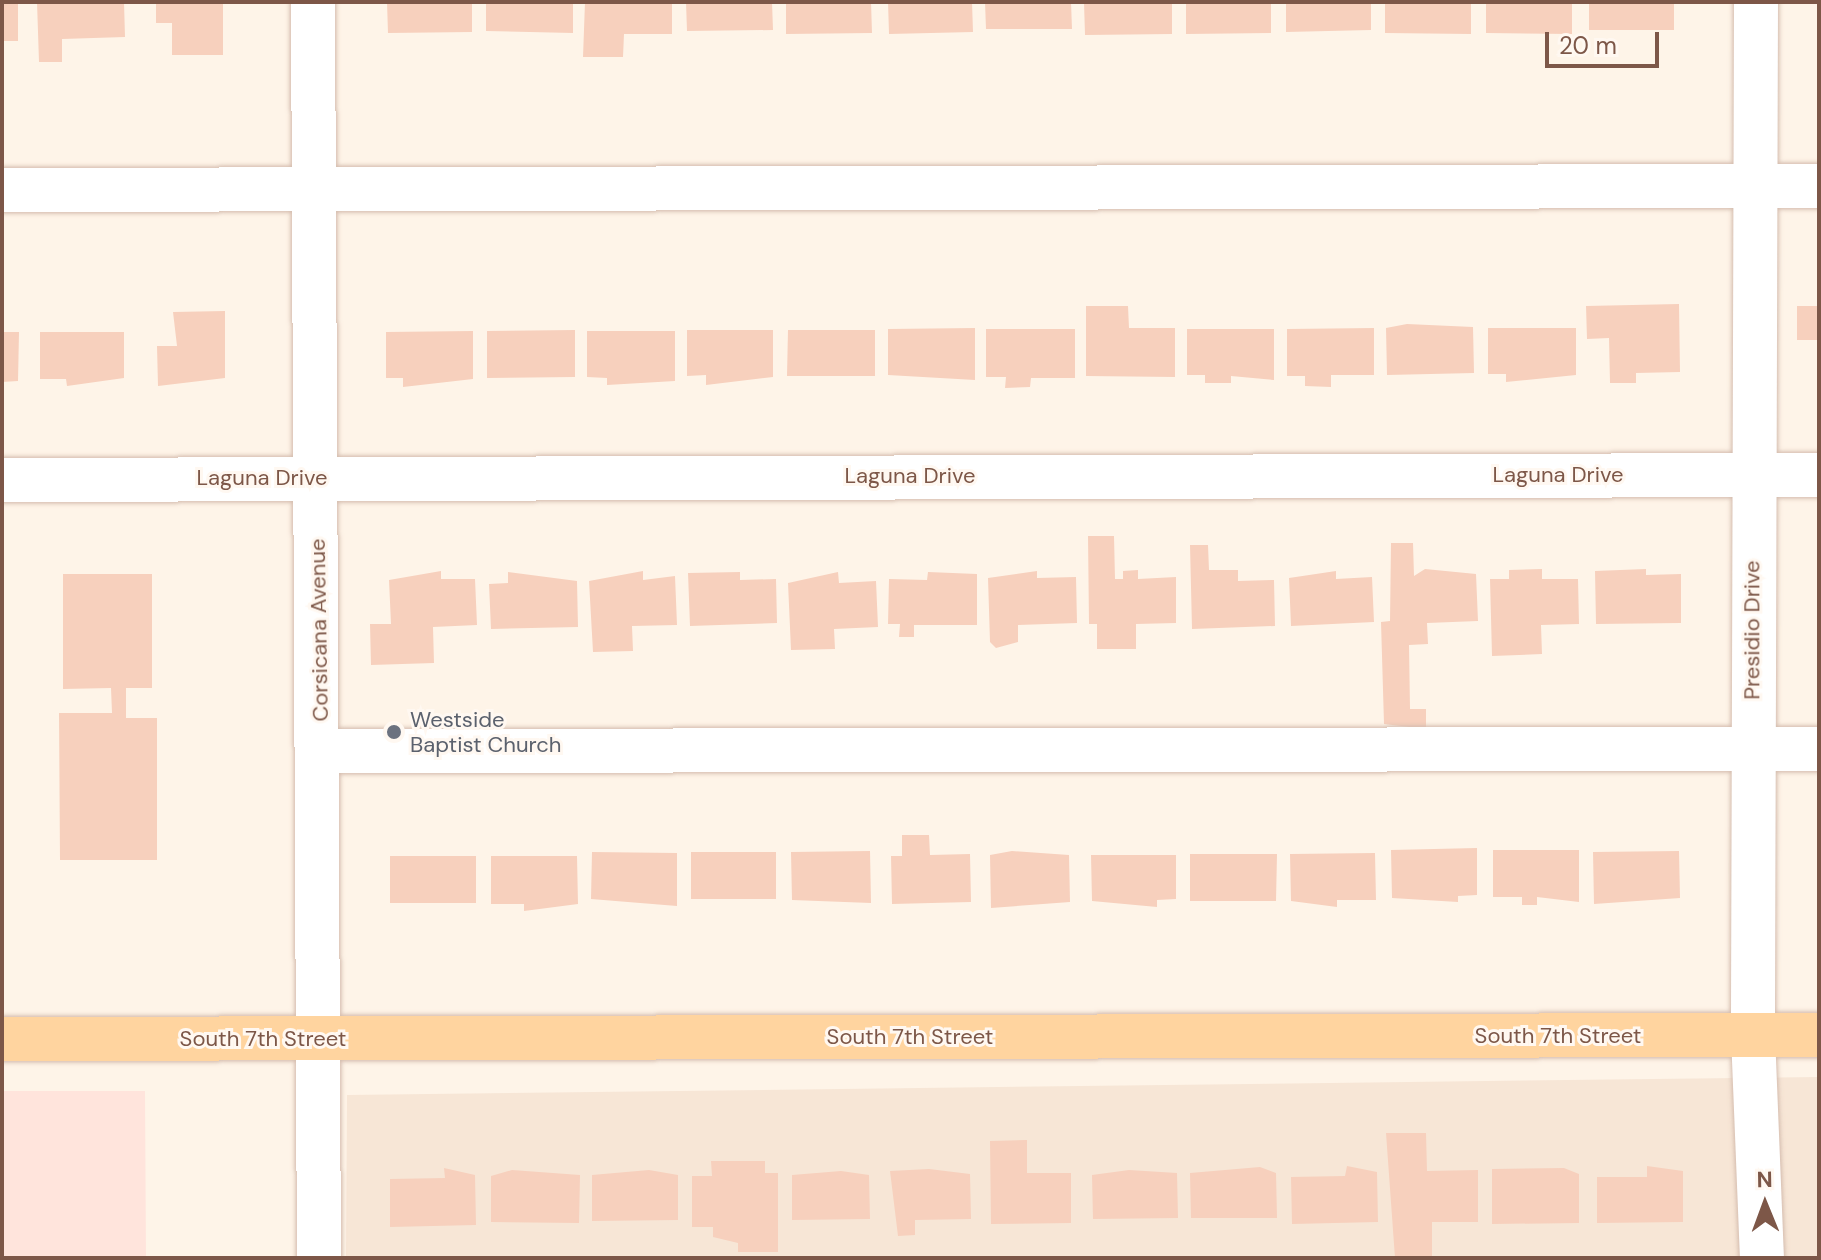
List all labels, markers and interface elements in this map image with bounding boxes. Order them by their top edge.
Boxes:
scale bar [1549,16,1663,66]
text: 20 m [1559,30,1617,61]
street label: Laguna Drive [1493,462,1623,488]
street label: Laguna Drive [845,463,975,489]
street label: Laguna Drive [197,465,327,491]
street label: Corsicana Avenue [304,538,334,722]
street label: Presidio Drive [1739,560,1765,700]
place label: Westside Baptist Church [410,706,561,758]
marker: Westside Baptist Church [385,723,403,741]
street label: South 7th Street [1475,1023,1641,1049]
street label: South 7th Street [827,1024,993,1050]
street label: South 7th Street [180,1026,346,1052]
north arrow [1725,1164,1805,1244]
text: N [1756,1165,1773,1194]

